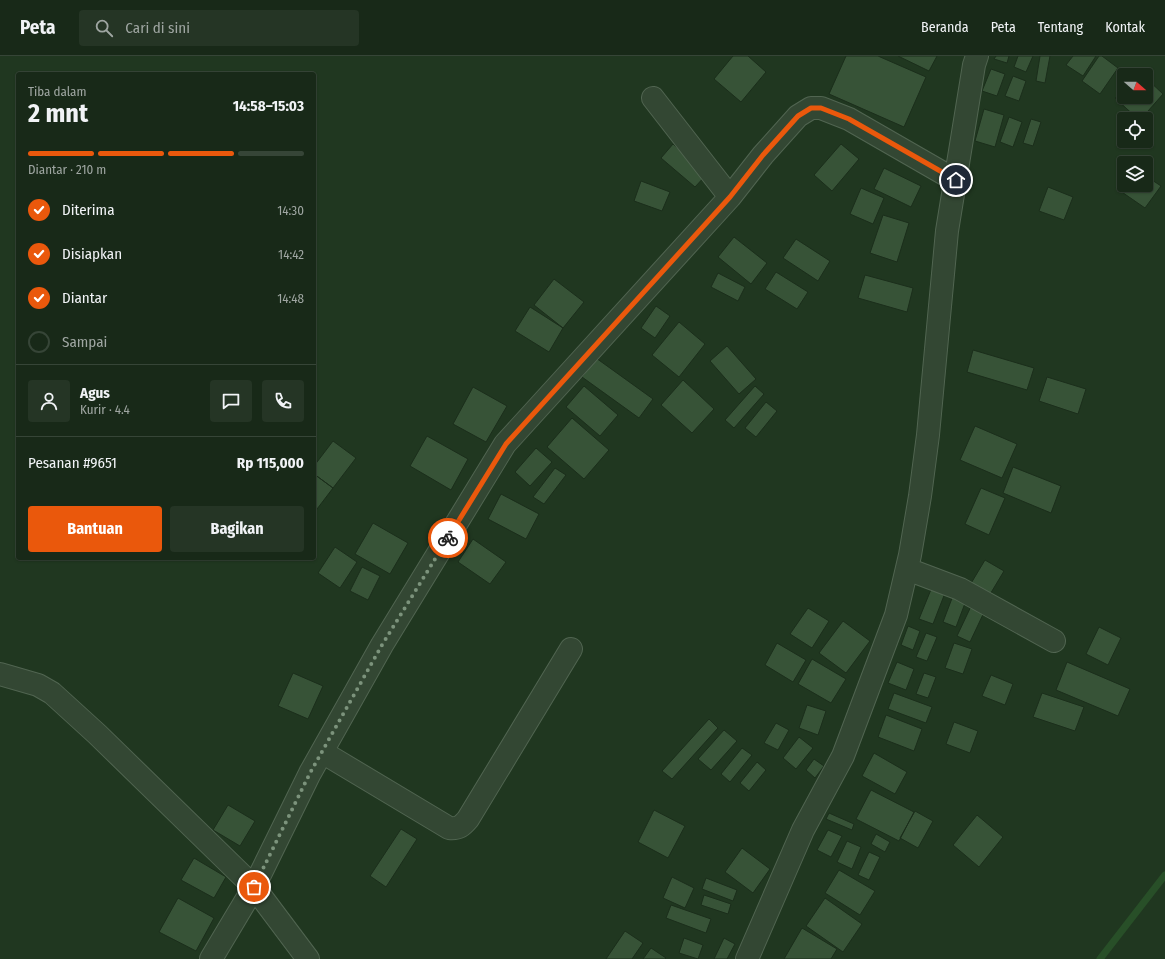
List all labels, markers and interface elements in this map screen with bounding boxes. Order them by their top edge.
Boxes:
search box [79,10,359,46]
text: Peta [20,16,55,39]
icon: search [93,17,115,39]
text: Cari di sini [125,19,190,37]
text: Beranda [921,19,969,36]
text: Peta [991,19,1016,36]
text: Tentang [1038,19,1083,36]
text: Kontak [1105,19,1145,36]
north arrow [1117,68,1153,104]
map controls [1117,68,1153,192]
text: Tiba dalam [28,84,86,99]
text: 14:58–15:03 [233,97,304,115]
text: 2 mnt [28,98,88,129]
button: locate [1117,112,1153,148]
button: layers [1117,156,1153,192]
text: Diantar · 210 m [28,162,106,177]
pin [939,163,973,197]
icon: home [945,169,967,191]
icon: check [28,199,50,221]
text: Diterima [62,201,115,219]
text: 14:30 [277,203,304,218]
icon: check [28,243,50,265]
text: Disiapkan [62,245,122,263]
text: 14:42 [278,247,304,262]
icon: check [28,287,50,309]
text: Diantar [62,289,107,307]
text: 14:48 [277,291,304,306]
text: Sampai [62,333,107,351]
button: person [28,380,70,422]
button: chat [210,380,252,422]
button: phone [262,380,304,422]
text: Agus [80,384,110,402]
text: Kurir · 4.4 [80,402,130,417]
text: Pesanan #9651 [28,454,117,472]
text: Rp 115,000 [237,454,304,472]
button: Bantuan [28,506,162,552]
button: Bagikan [170,506,304,552]
courier [428,518,468,558]
icon: bike [437,527,459,549]
pin [237,870,271,904]
icon: bag [243,876,265,898]

